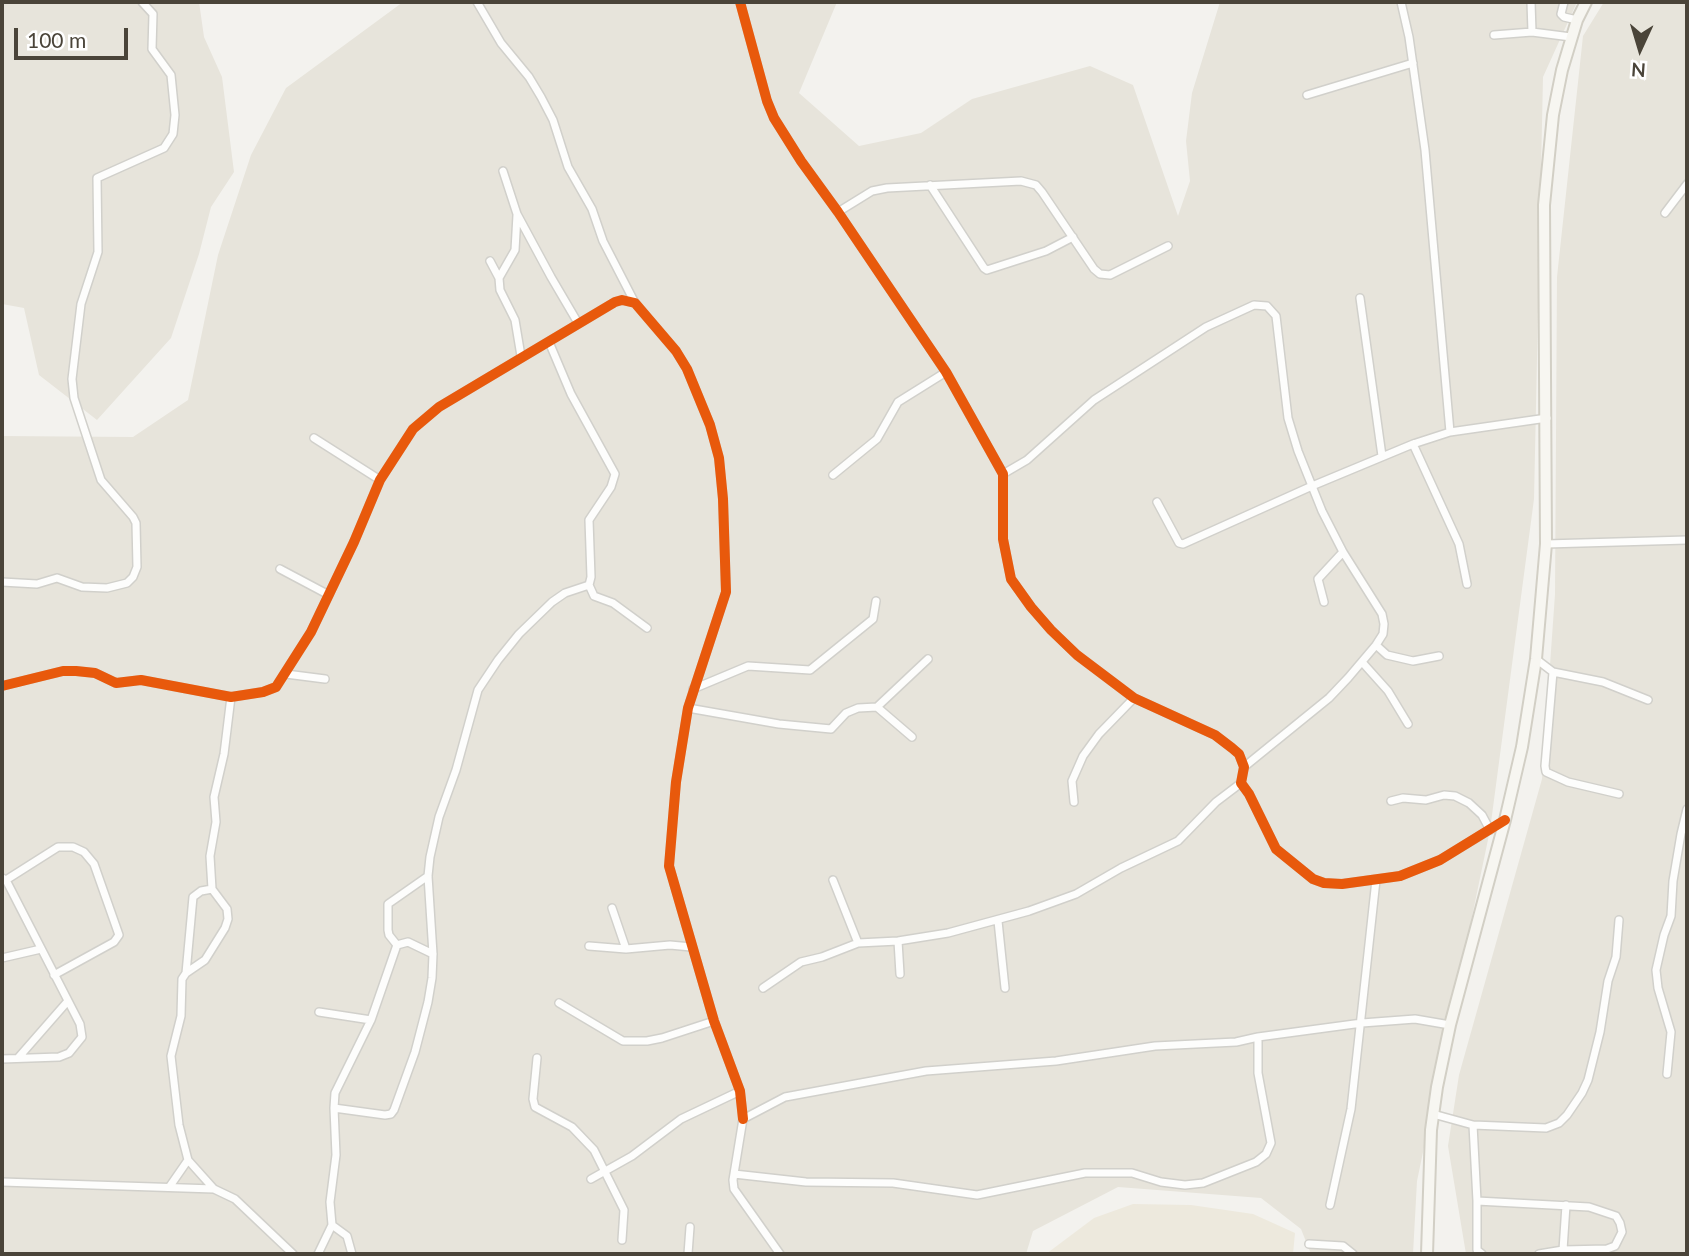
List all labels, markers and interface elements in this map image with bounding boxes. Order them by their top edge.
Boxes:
scale bar [18,14,131,58]
north arrow [1605,14,1675,84]
text: 100 m [27,27,86,52]
text: N [1630,58,1647,82]

